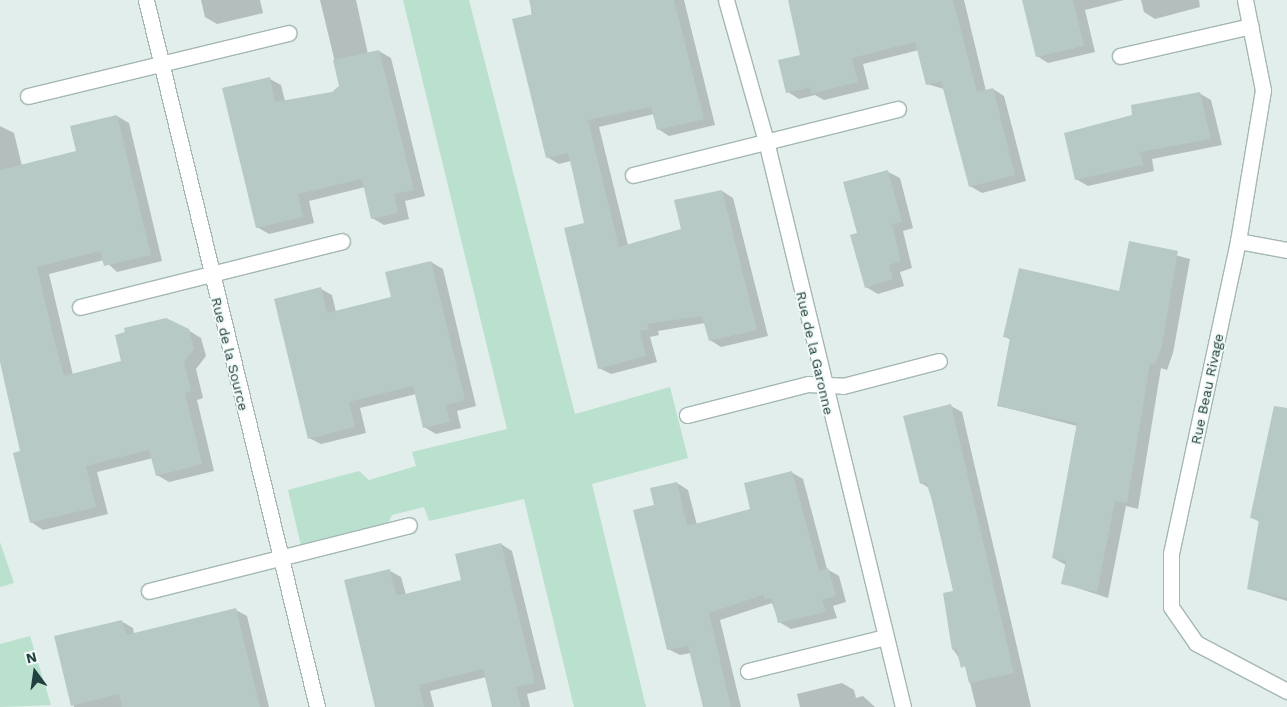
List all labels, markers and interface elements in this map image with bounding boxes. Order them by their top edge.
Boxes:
street label: Rue de la Garonne [793,289,837,417]
street label: Rue de la Source [208,295,252,413]
street label: Rue Beau Rivage [1187,332,1227,446]
north arrow [10,647,60,697]
text: N [24,648,38,666]

